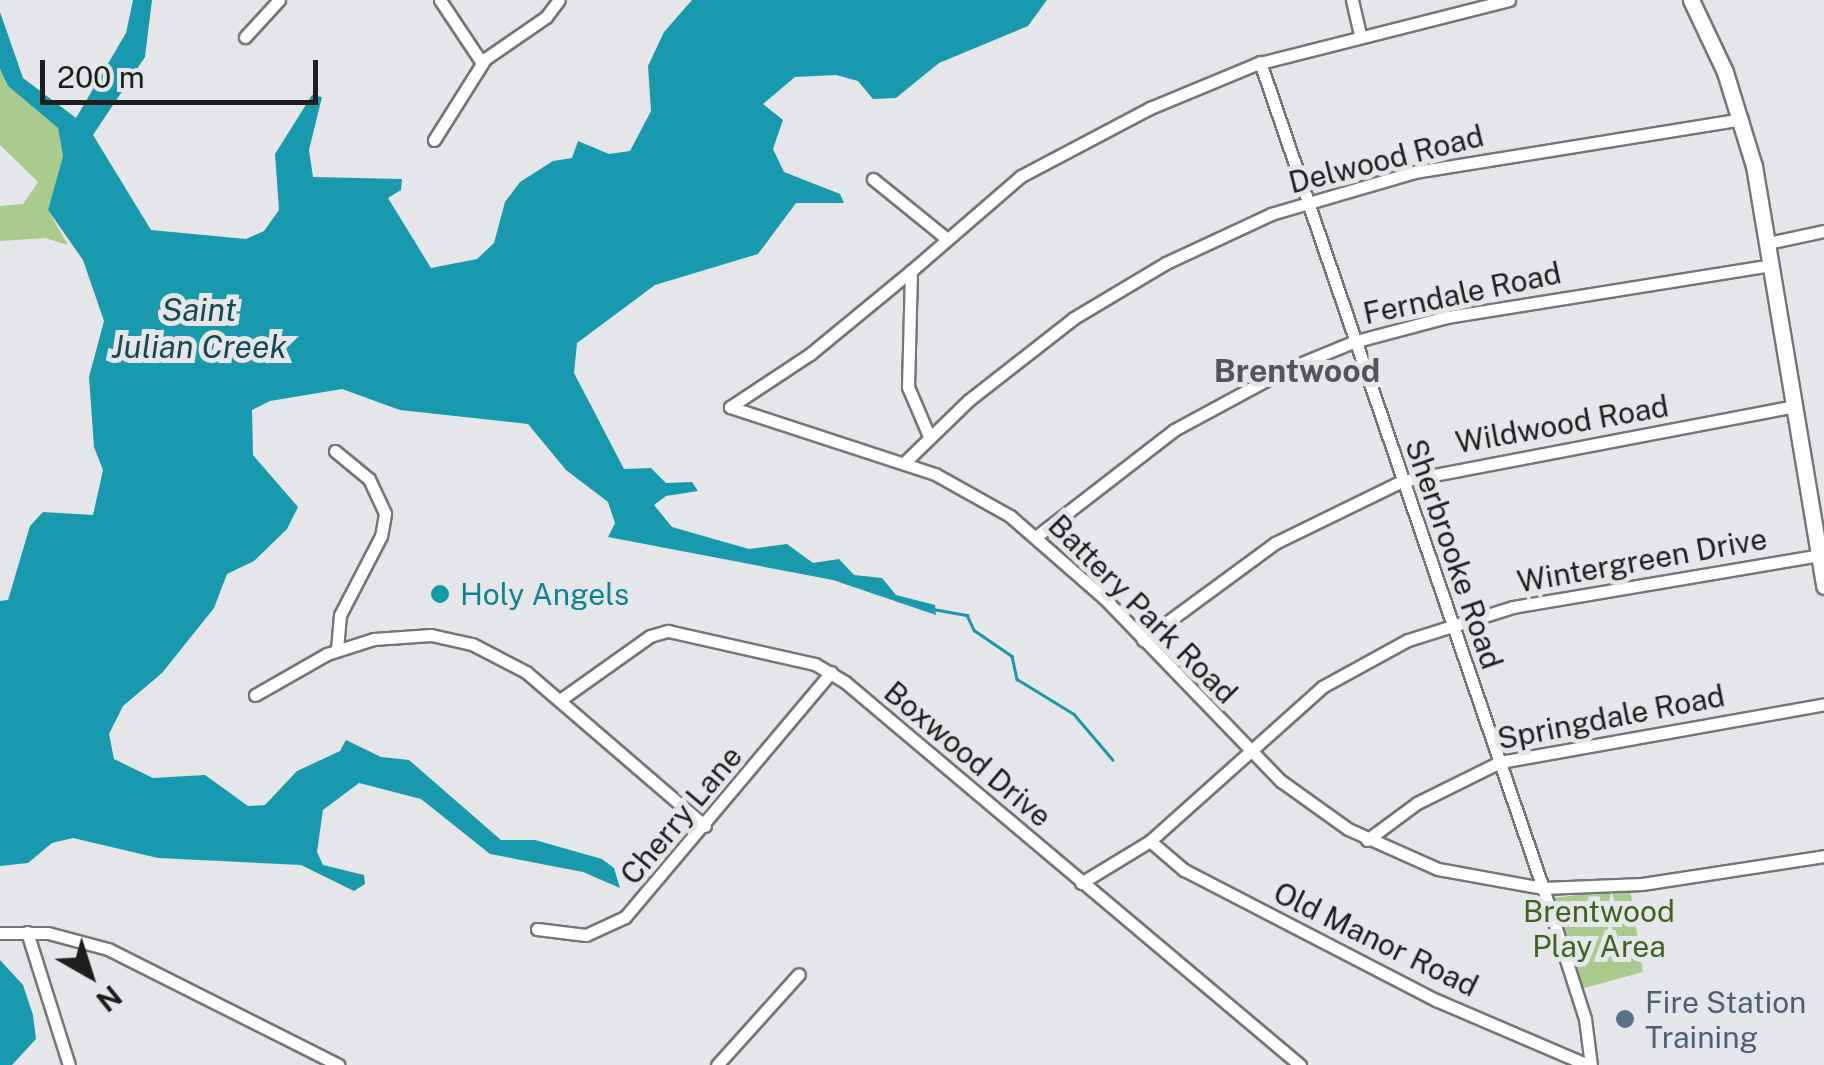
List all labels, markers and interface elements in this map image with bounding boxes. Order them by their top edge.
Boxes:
scale bar [45,40,322,102]
text: 200 m [57,59,145,95]
street label: Delwood Road [1285,117,1487,201]
street label: Ferndale Road [1360,254,1564,332]
water label: Saint Julian Creek [111,292,287,367]
district label: Brentwood [1214,352,1380,390]
street label: Wildwood Road [1453,388,1671,460]
street label: Sherbrooke Road [1398,434,1510,674]
street label: Battery Park Road [1041,507,1245,711]
street label: Wintergreen Drive [1514,520,1770,600]
place label: Holy Angels [460,576,629,612]
marker: Holy Angels [429,583,451,605]
street label: Boxwood Drive [877,674,1059,834]
street label: Springdale Road [1494,677,1728,757]
street label: Cherry Lane [613,738,749,892]
street label: Old Manor Road [1268,874,1484,1004]
park label: Brentwood Play Area [1523,893,1675,964]
north arrow [40,925,140,1025]
text: N [90,979,128,1018]
place label: Fire Station Training [1645,984,1807,1054]
marker: Fire Station Training [1614,1008,1636,1030]

